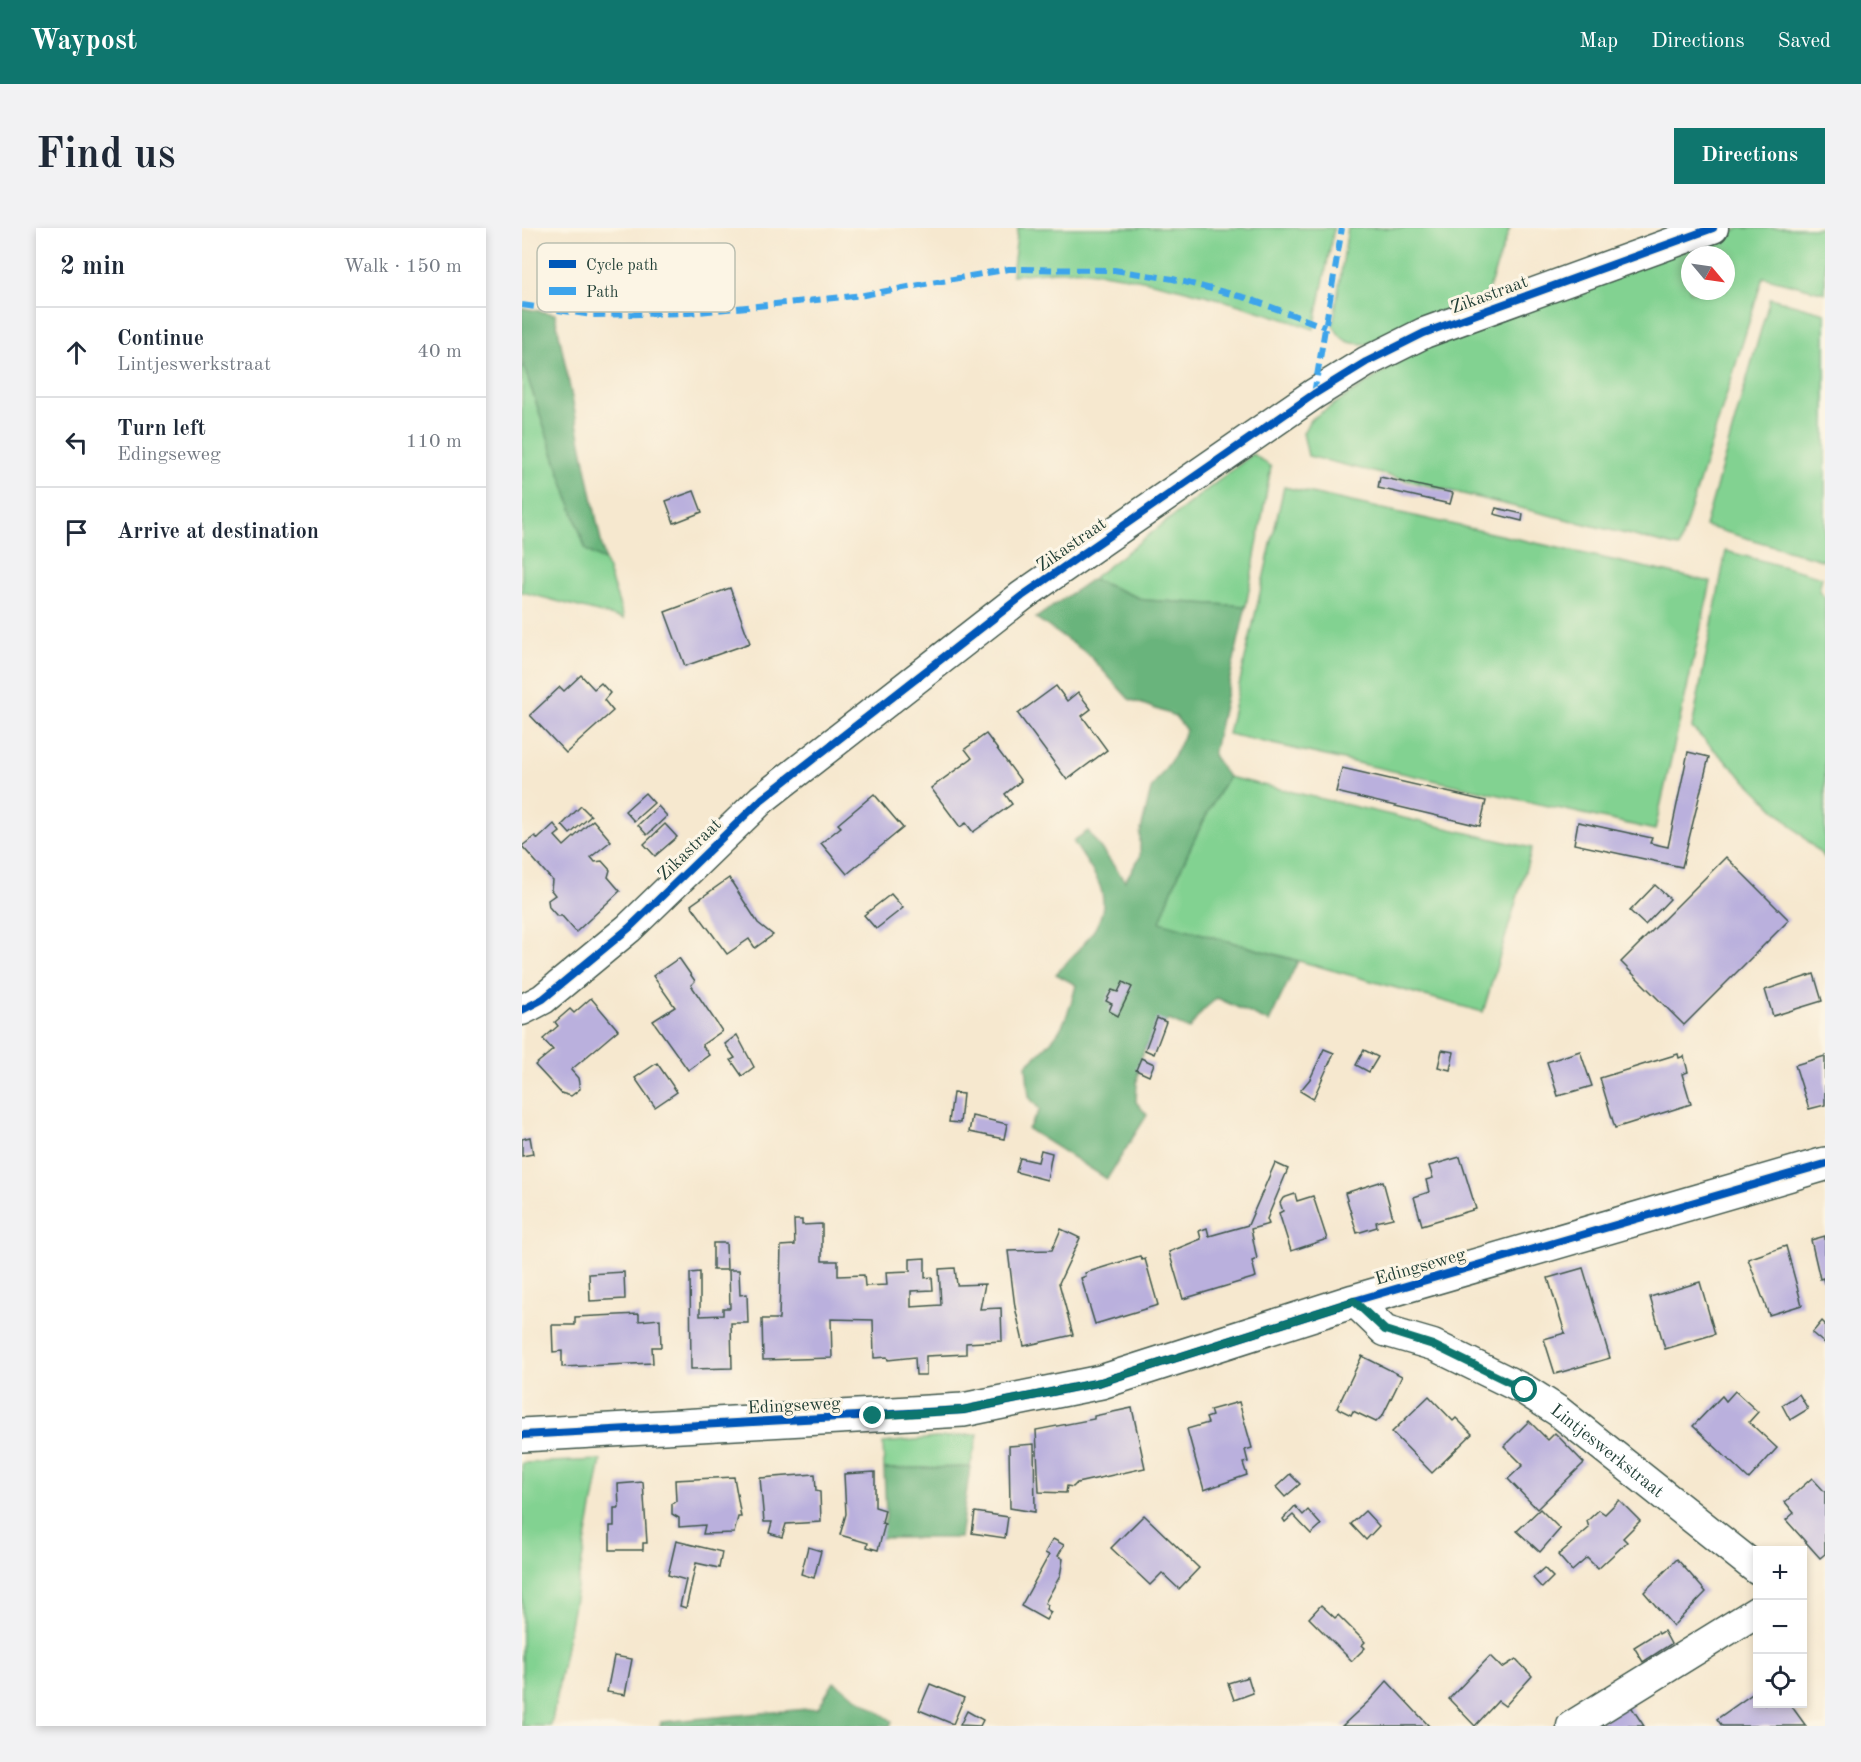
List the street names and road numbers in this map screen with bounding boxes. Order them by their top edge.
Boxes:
street label: Zikastraat [1448,273,1530,317]
street label: Zikastraat [1033,514,1110,575]
street label: Zikastraat [655,815,725,884]
street label: Edingseweg [1373,1245,1468,1288]
street label: Edingseweg [747,1395,841,1417]
street label: Lintjeswerkstraat [1547,1401,1667,1501]

